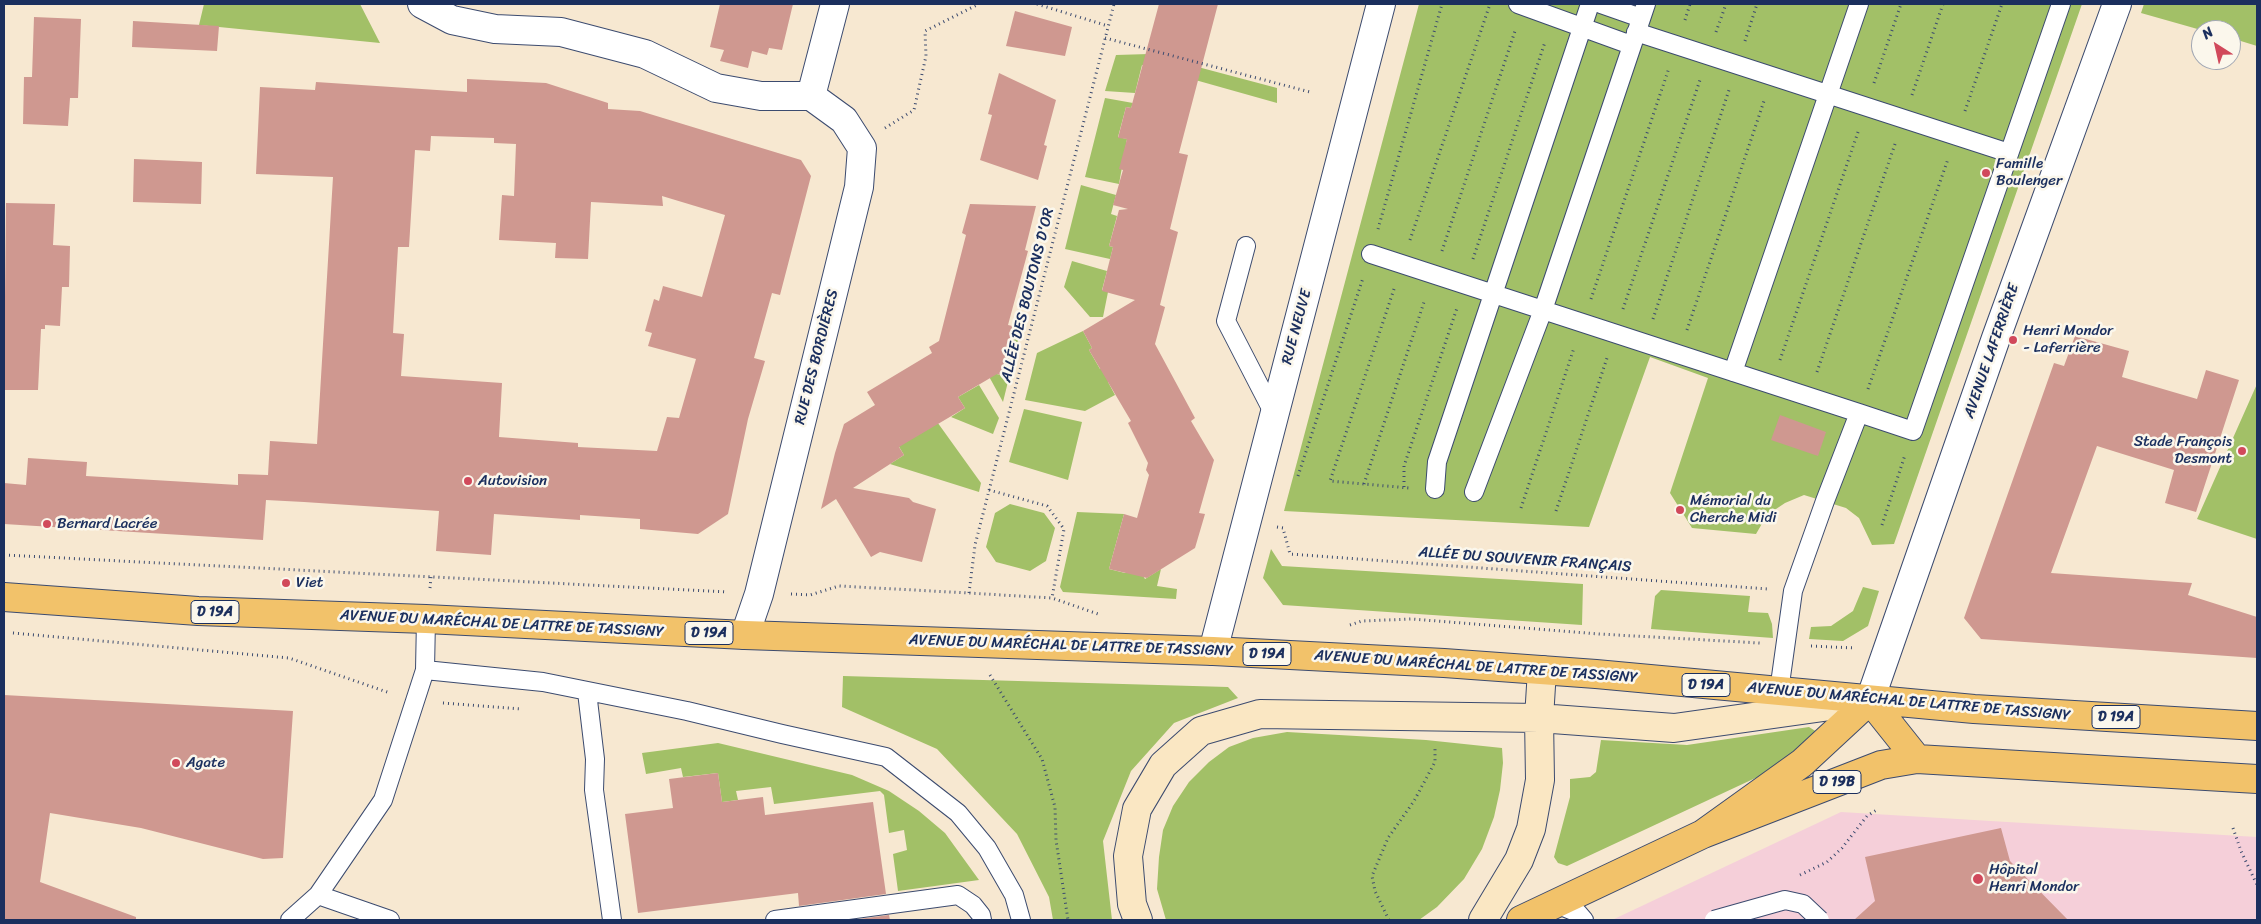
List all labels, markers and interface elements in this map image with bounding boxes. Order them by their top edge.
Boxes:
north arrow [2191,20,2241,70]
text: N [2197,20,2219,46]
place label: Famille Boulenger [1996,155,2062,190]
marker: Famille Boulenger [1980,167,1992,179]
street label: ALLÉE DES BOUTONS D'OR [998,206,1058,384]
street label: AVENUE LAFERRIÈRE [1961,281,2023,421]
street label: RUE DES BORDIÈRES [791,287,843,427]
street label: RUE NEUVE [1278,287,1316,367]
place label: Henri Mondor - Laferrière [2023,322,2113,357]
marker: Henri Mondor - Laferrière [2007,334,2019,346]
place label: Stade François Desmont [2134,433,2232,468]
marker: Stade François Desmont [2236,445,2248,457]
place label: Autovision [478,472,547,490]
marker: Autovision [462,475,474,487]
place label: Mémorial du Cherche Midi [1690,492,1776,527]
marker: Mémorial du Cherche Midi [1674,504,1686,516]
place label: Bernard Lacrée [57,515,157,533]
marker: Bernard Lacrée [41,518,53,530]
street label: ALLÉE DU SOUVENIR FRANÇAIS [1418,544,1632,576]
place label: Viet [296,574,323,592]
marker: Viet [280,577,292,589]
road number: D 19A [191,600,239,624]
street label: AVENUE DU MARÉCHAL DE LATTRE DE TASSIGNY [340,607,664,641]
road number: D 19A [685,622,733,644]
street label: AVENUE DU MARÉCHAL DE LATTRE DE TASSIGNY [909,631,1233,661]
road number: D 19A [1243,642,1291,666]
street label: AVENUE DU MARÉCHAL DE LATTRE DE TASSIGNY [1314,647,1638,687]
road number: D 19A [1682,674,1730,696]
street label: AVENUE DU MARÉCHAL DE LATTRE DE TASSIGNY [1747,679,2071,725]
road number: D 19A [2092,706,2140,729]
place label: Agate [186,754,225,772]
marker: Agate [170,757,182,769]
road number: D 19B [1813,770,1861,794]
place label: Hôpital Henri Mondor [1989,861,2079,896]
marker: Hôpital Henri Mondor [1971,872,1985,886]

